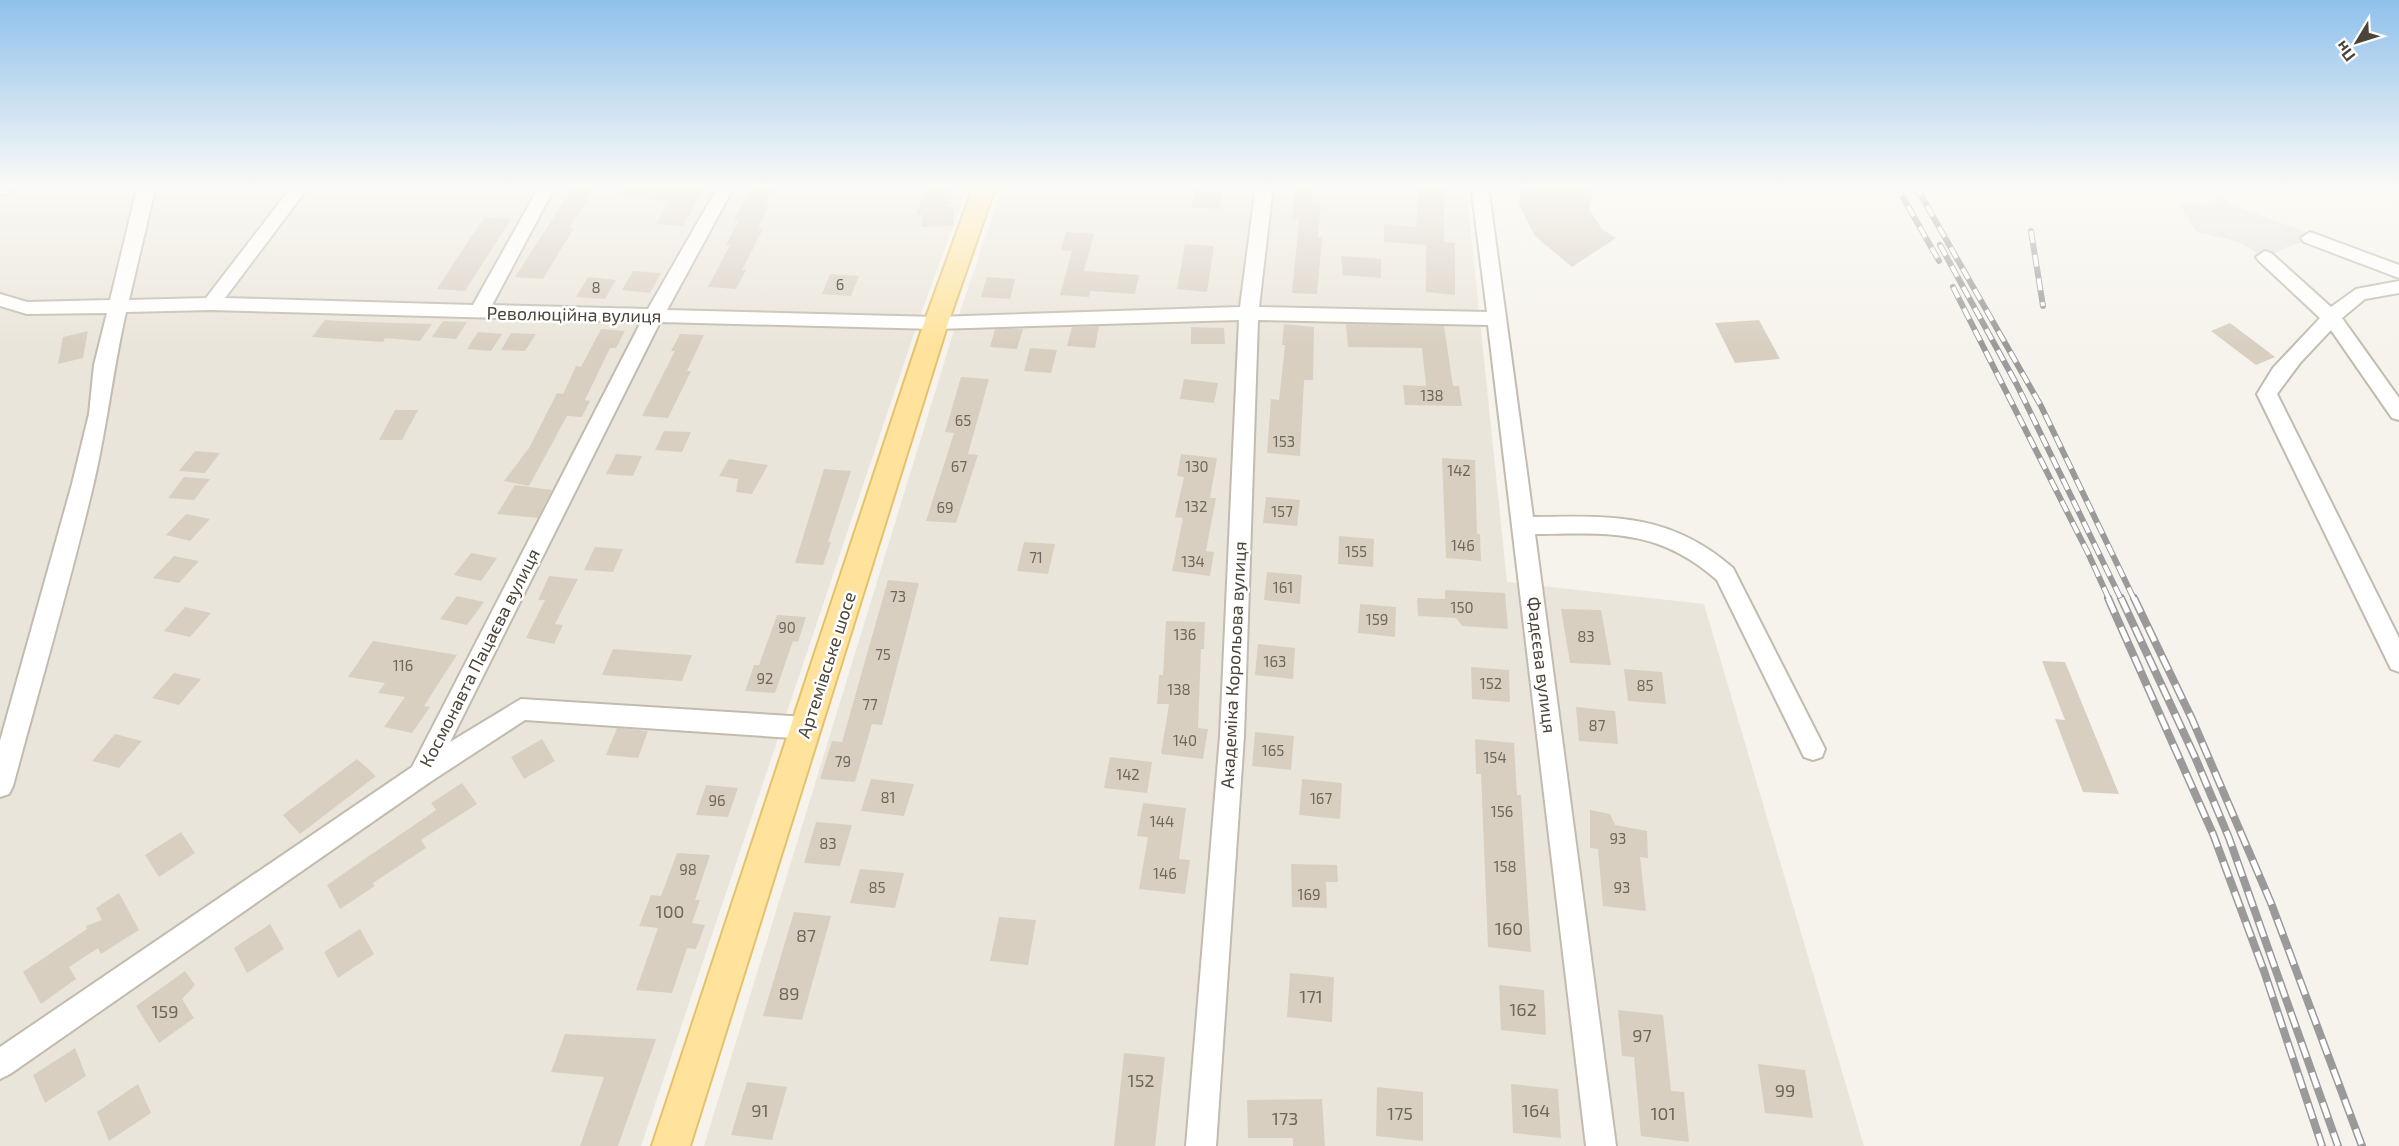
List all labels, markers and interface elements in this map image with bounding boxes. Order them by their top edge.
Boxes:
north arrow [2327,12,2387,72]
text: Пн [2331,37,2359,66]
house number: 6 [836,275,844,293]
house number: 8 [591,278,601,296]
street label: Революційна вулиця [486,301,662,327]
house number: 138 [1420,386,1444,404]
house number: 65 [955,411,971,429]
house number: 153 [1273,432,1295,450]
house number: 67 [951,457,967,475]
house number: 130 [1185,457,1209,475]
house number: 142 [1447,461,1471,479]
house number: 132 [1185,497,1207,515]
house number: 69 [936,498,954,516]
house number: 157 [1271,502,1293,520]
house number: 146 [1451,536,1475,554]
street label: Академіка Корольова вулиця [1216,541,1250,789]
house number: 155 [1345,542,1367,560]
street label: Космонавта Пацаєва вулиця [414,545,544,770]
house number: 71 [1029,548,1043,566]
house number: 134 [1181,552,1205,570]
house number: 161 [1273,578,1293,596]
house number: 73 [890,587,906,605]
street label: Артемівське шосе [792,589,860,741]
street label: Фадєєва вулиця [1523,595,1561,734]
house number: 150 [1450,598,1474,616]
house number: 159 [1366,610,1388,628]
house number: 90 [778,618,796,636]
house number: 136 [1174,625,1196,643]
house number: 83 [1577,627,1595,645]
house number: 75 [875,645,891,663]
house number: 163 [1264,652,1286,670]
house number: 116 [393,656,413,674]
house number: 92 [756,669,774,687]
house number: 152 [1480,674,1502,692]
house number: 85 [1636,676,1654,694]
house number: 138 [1167,680,1191,698]
house number: 77 [862,695,878,713]
house number: 87 [1589,716,1606,734]
house number: 140 [1173,731,1197,749]
house number: 165 [1262,741,1284,759]
house number: 154 [1483,748,1507,766]
house number: 79 [835,752,851,770]
house number: 142 [1116,765,1140,783]
house number: 81 [880,788,896,806]
house number: 167 [1310,789,1332,807]
house number: 96 [708,791,726,809]
house number: 156 [1491,802,1513,820]
house number: 144 [1150,812,1174,830]
house number: 93 [1610,829,1626,847]
house number: 83 [819,834,837,852]
house number: 158 [1493,857,1517,875]
house number: 98 [679,860,697,878]
house number: 146 [1153,864,1177,882]
house number: 85 [868,878,886,896]
house number: 93 [1614,878,1630,896]
house number: 169 [1297,885,1321,903]
house number: 100 [656,900,684,922]
house number: 160 [1495,917,1523,939]
house number: 87 [796,924,816,946]
house number: 89 [778,982,800,1004]
house number: 171 [1299,985,1323,1007]
house number: 162 [1509,998,1537,1020]
house number: 159 [151,1000,179,1022]
house number: 97 [1632,1024,1652,1046]
house number: 152 [1128,1069,1154,1091]
house number: 99 [1775,1079,1795,1101]
house number: 91 [751,1099,769,1121]
house number: 164 [1522,1099,1550,1121]
house number: 175 [1387,1102,1413,1124]
house number: 101 [1650,1102,1676,1124]
house number: 173 [1272,1107,1298,1129]

